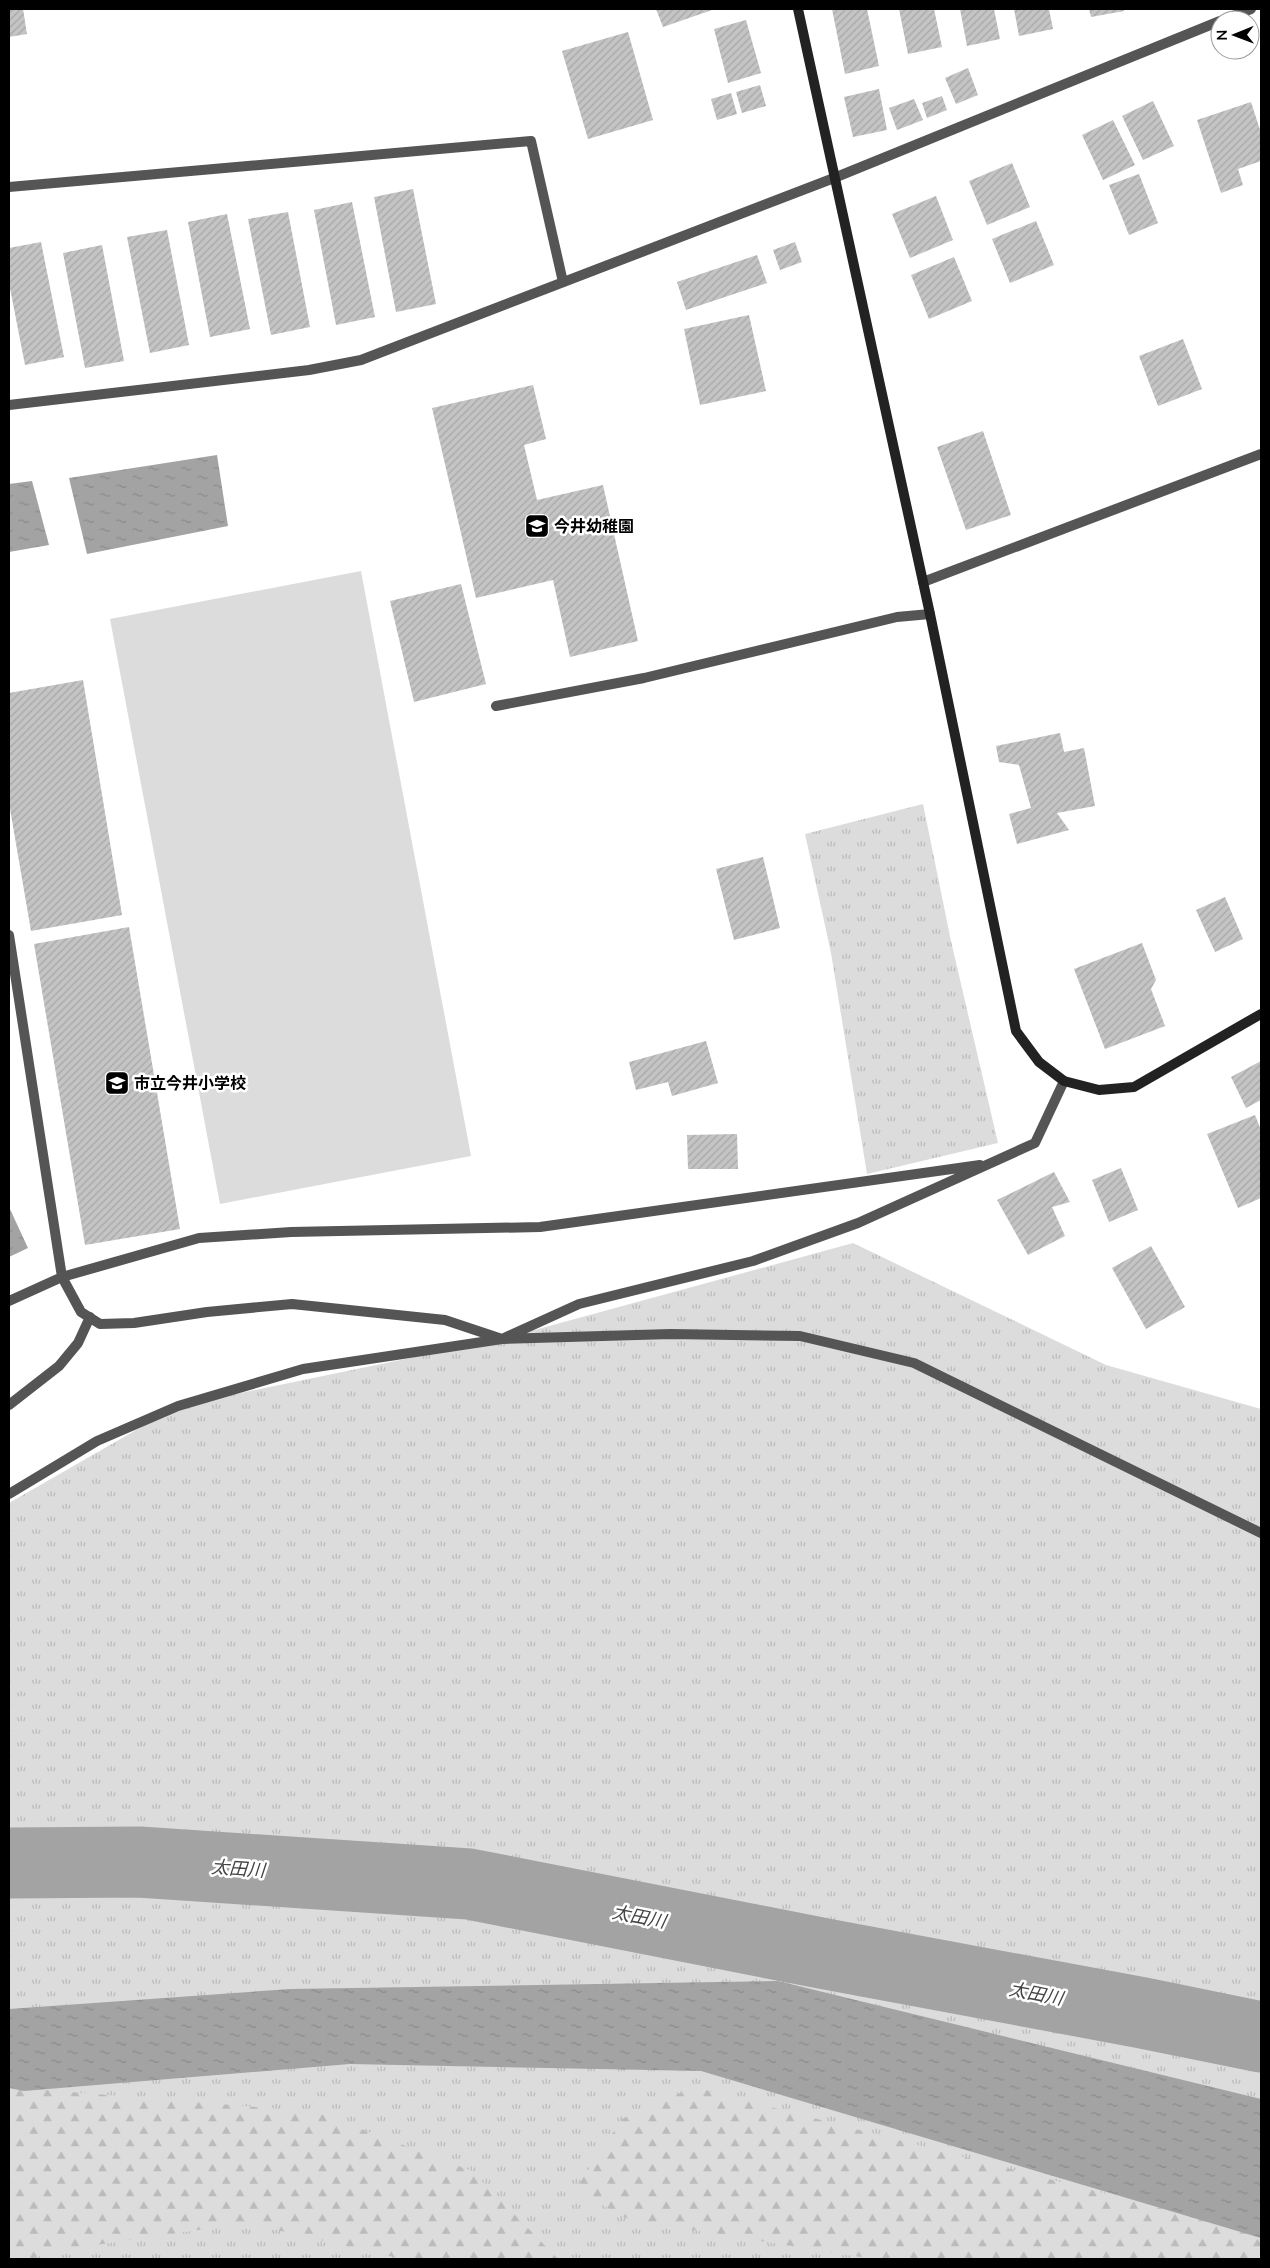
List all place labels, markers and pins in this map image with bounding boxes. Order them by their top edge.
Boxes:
school or university icon: 今井幼稚園 [524,513,550,539]
place label: 今井幼稚園 [554,516,634,535]
school or university icon: 市立今井小学校 [104,1070,130,1096]
place label: 市立今井小学校 [134,1073,246,1092]

